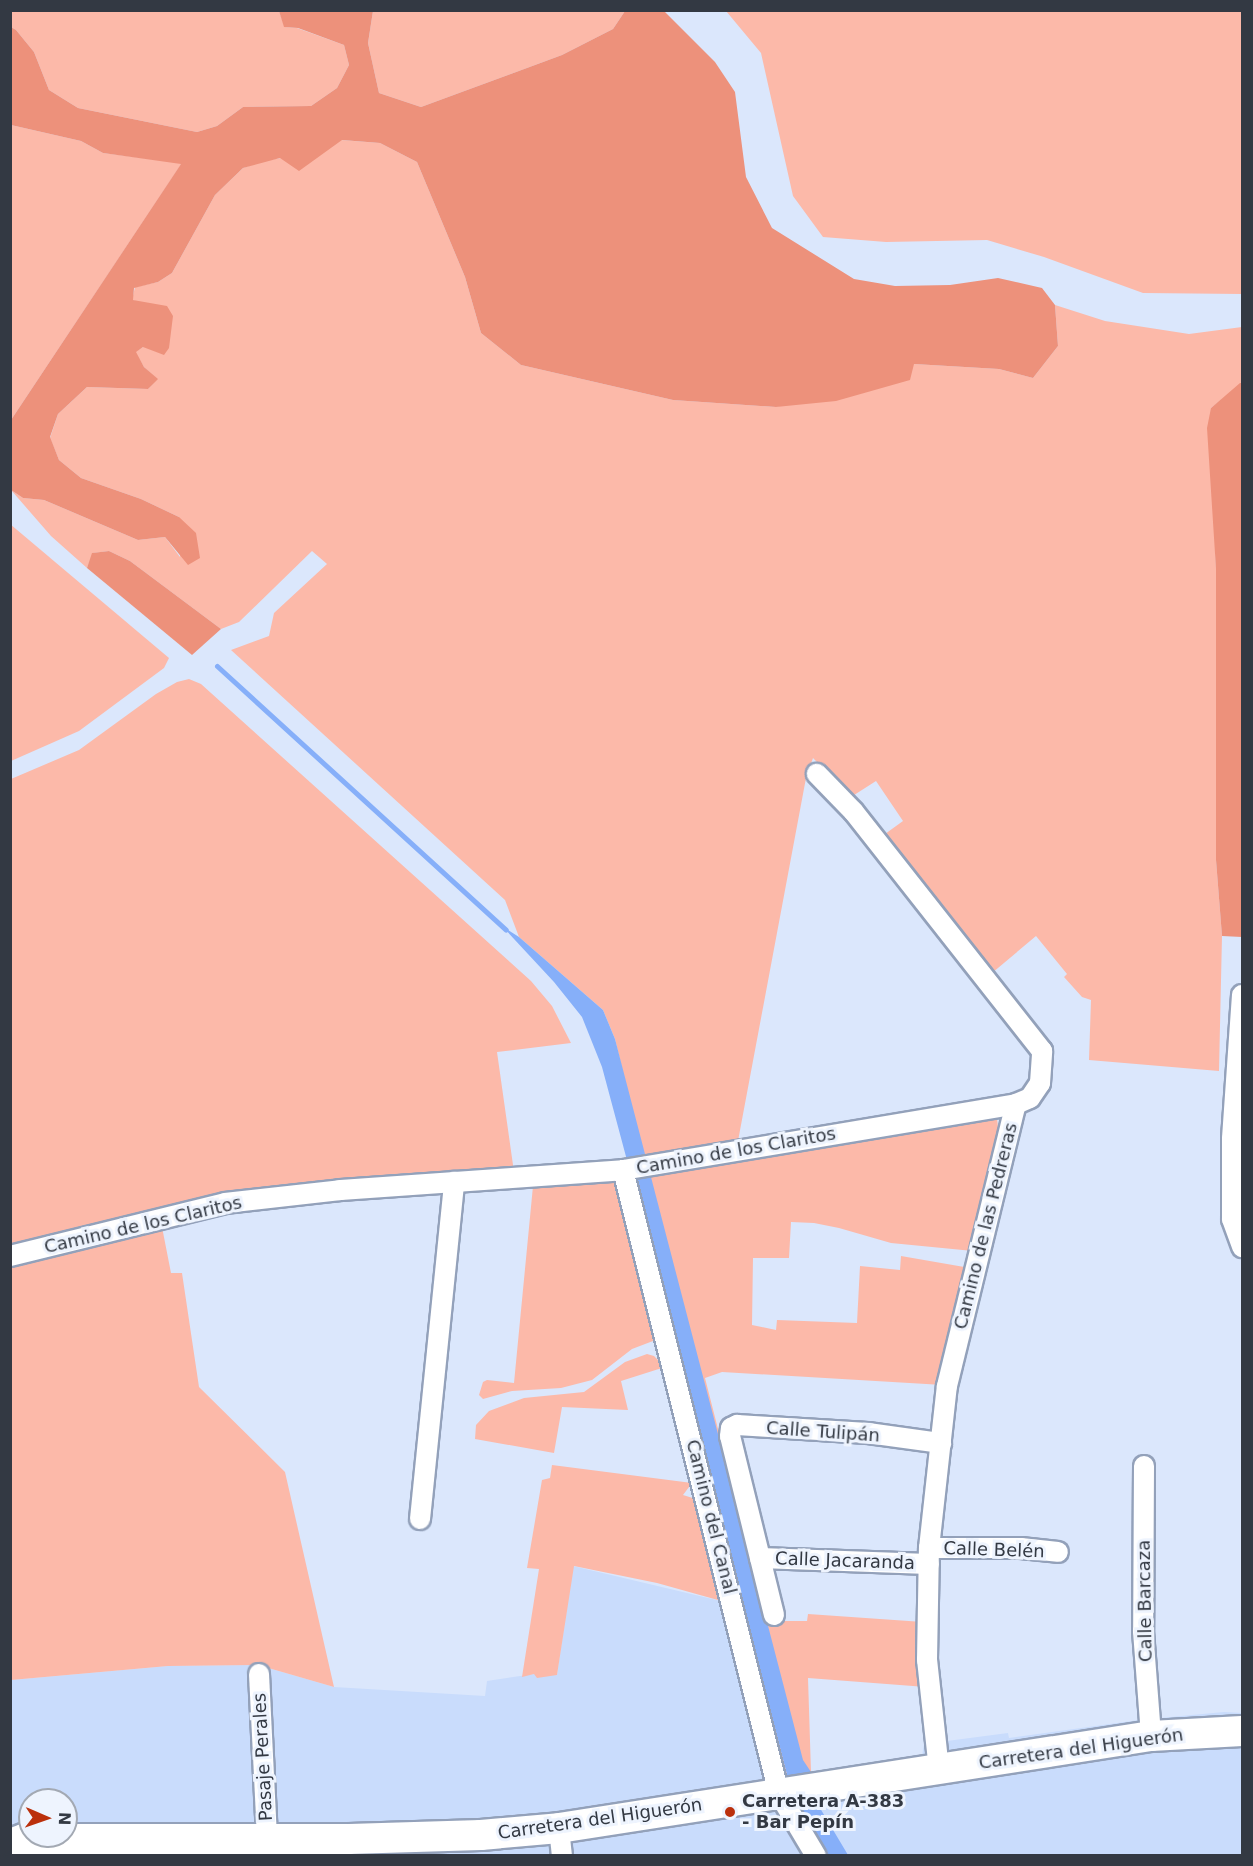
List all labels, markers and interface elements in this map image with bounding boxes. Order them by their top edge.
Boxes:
street label: Camino de las Pedreras [950,1120,1022,1332]
street label: Camino de los Claritos [635,1123,837,1179]
street label: Camino de los Claritos [42,1192,244,1258]
street label: Calle Tulipán [765,1417,881,1447]
street label: Camino del Canal [681,1437,741,1597]
street label: Calle Belén [943,1537,1045,1563]
street label: Calle Barcaza [1133,1540,1157,1662]
street label: Calle Jacaranda [775,1548,915,1574]
street label: Pasaje Perales [249,1692,277,1822]
street label: Carretera del Higuerón [977,1724,1185,1774]
north arrow [18,1788,78,1848]
place label: Carretera A-383 - Bar Pepín [742,1791,904,1834]
street label: Carretera del Higuerón [496,1794,704,1844]
marker: Carretera A-383 - Bar Pepín [723,1805,737,1819]
text: N [55,1812,74,1826]

